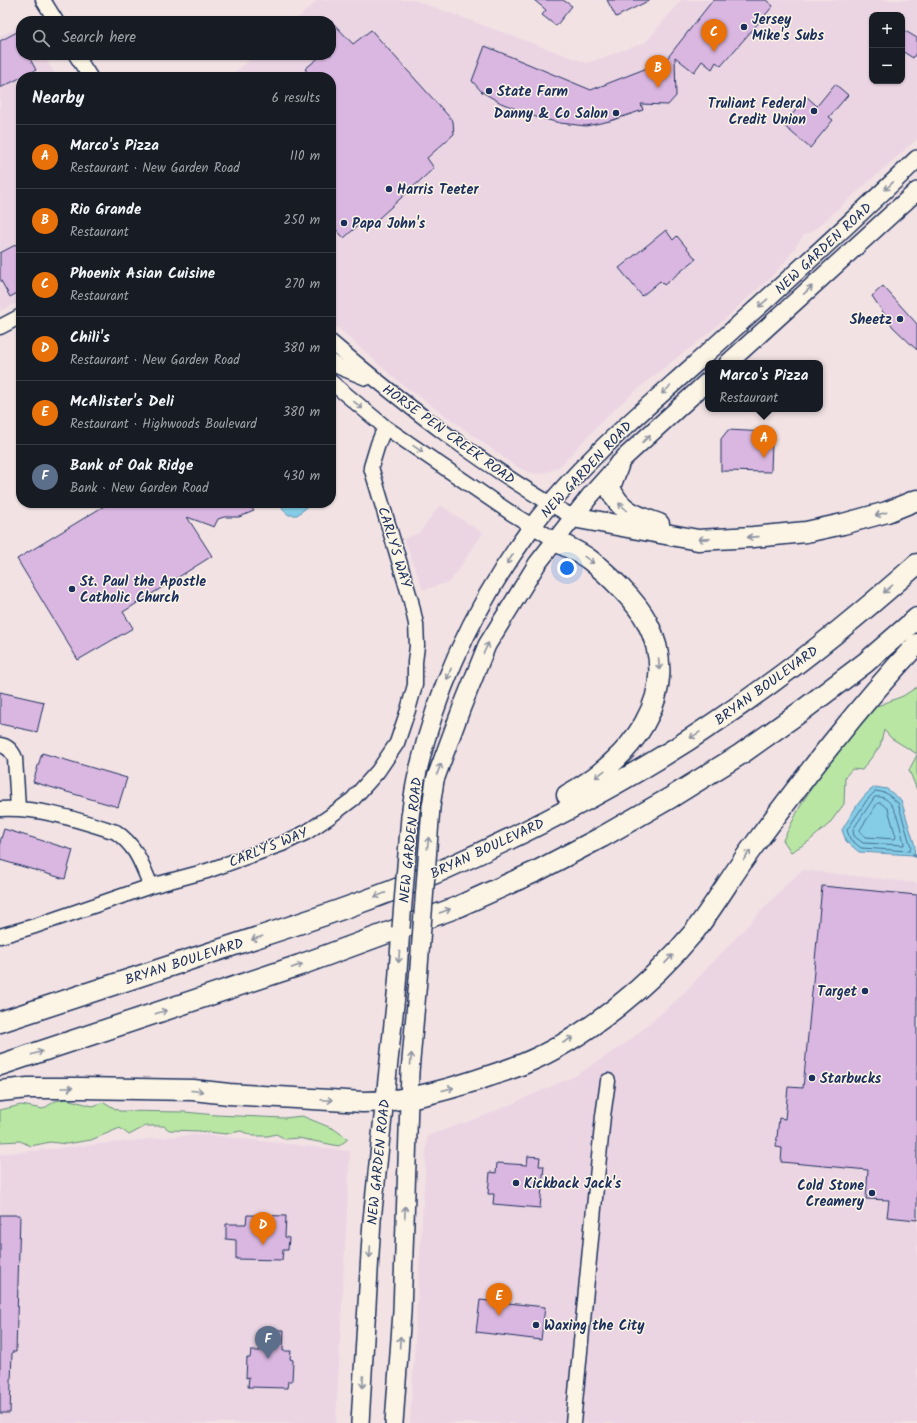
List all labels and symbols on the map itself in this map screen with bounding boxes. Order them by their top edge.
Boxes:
place label: Jersey Mike's Subs [752,9,824,47]
pin: C [701,19,727,52]
marker: Jersey Mike's Subs [739,22,749,32]
pin: B [645,55,671,88]
place label: State Farm [497,81,569,103]
marker: State Farm [484,86,494,96]
place label: Truliant Federal Credit Union [708,93,806,131]
place label: Danny & Co Salon [494,103,608,125]
marker: Truliant Federal Credit Union [809,106,819,116]
marker: Danny & Co Salon [611,108,621,118]
place label: Harris Teeter [397,179,479,201]
one-way arrow [884,181,894,191]
marker: Harris Teeter [384,184,394,194]
street label: NEW GARDEN ROAD [770,198,877,300]
place label: Papa John's [352,213,426,235]
marker: Papa John's [339,218,349,228]
one-way arrow [803,285,813,294]
one-way arrow [757,298,768,307]
place label: Sheetz [850,309,892,331]
marker: Sheetz [895,314,905,324]
street label: HORSE PEN CREEK ROAD [377,379,519,491]
one-way arrow [661,385,671,394]
one-way arrow [353,400,364,409]
street label: NEW GARDEN ROAD [536,416,638,523]
pin: A [751,425,777,458]
one-way arrow [640,434,651,443]
one-way arrow [412,445,423,453]
one-way arrow [618,503,628,512]
street label: CARLY'S WAY [371,504,417,591]
one-way arrow [874,511,887,518]
one-way arrow [747,534,760,541]
one-way arrow [698,535,711,543]
one-way arrow [506,553,514,564]
one-way arrow [583,556,594,564]
your location [557,558,577,578]
place label: St. Paul the Apostle Catholic Church [80,571,206,609]
marker: St. Paul the Apostle Catholic Church [67,584,77,594]
one-way arrow [883,585,893,594]
street label: BRYAN BOULEVARD [710,641,823,731]
one-way arrow [483,642,490,654]
one-way arrow [655,657,662,670]
one-way arrow [444,667,452,679]
one-way arrow [689,732,701,740]
one-way arrow [436,763,443,776]
one-way arrow [595,770,606,778]
street label: NEW GARDEN ROAD [393,776,429,904]
street label: BRYAN BOULEVARD [427,813,548,885]
street label: CARLY'S WAY [226,822,312,874]
one-way arrow [424,837,432,850]
one-way arrow [743,850,751,861]
one-way arrow [374,892,386,900]
one-way arrow [439,907,451,915]
street label: BRYAN BOULEVARD [122,932,246,992]
one-way arrow [251,934,263,942]
one-way arrow [395,950,402,963]
one-way arrow [664,954,673,964]
one-way arrow [291,962,303,970]
place label: Target [817,981,858,1003]
marker: Target [860,986,870,996]
one-way arrow [154,1008,167,1015]
one-way arrow [562,1036,574,1044]
one-way arrow [31,1048,43,1056]
one-way arrow [408,1053,415,1066]
place label: Starbucks [820,1068,882,1090]
marker: Starbucks [807,1073,817,1083]
one-way arrow [60,1084,73,1092]
one-way arrow [441,1085,454,1092]
one-way arrow [190,1087,203,1094]
one-way arrow [320,1096,333,1103]
street label: NEW GARDEN ROAD [361,1098,397,1226]
place label: Kickback Jack's [524,1173,622,1195]
place label: Cold Stone Creamery [797,1175,865,1213]
marker: Kickback Jack's [511,1178,521,1188]
marker: Cold Stone Creamery [867,1188,877,1198]
one-way arrow [402,1206,409,1219]
pin: D [250,1212,276,1245]
one-way arrow [366,1245,374,1258]
pin: E [486,1283,512,1316]
place label: Waxing the City [544,1315,645,1337]
marker: Waxing the City [531,1320,541,1330]
pin: F [255,1326,281,1359]
one-way arrow [396,1336,403,1349]
one-way arrow [359,1375,367,1388]

